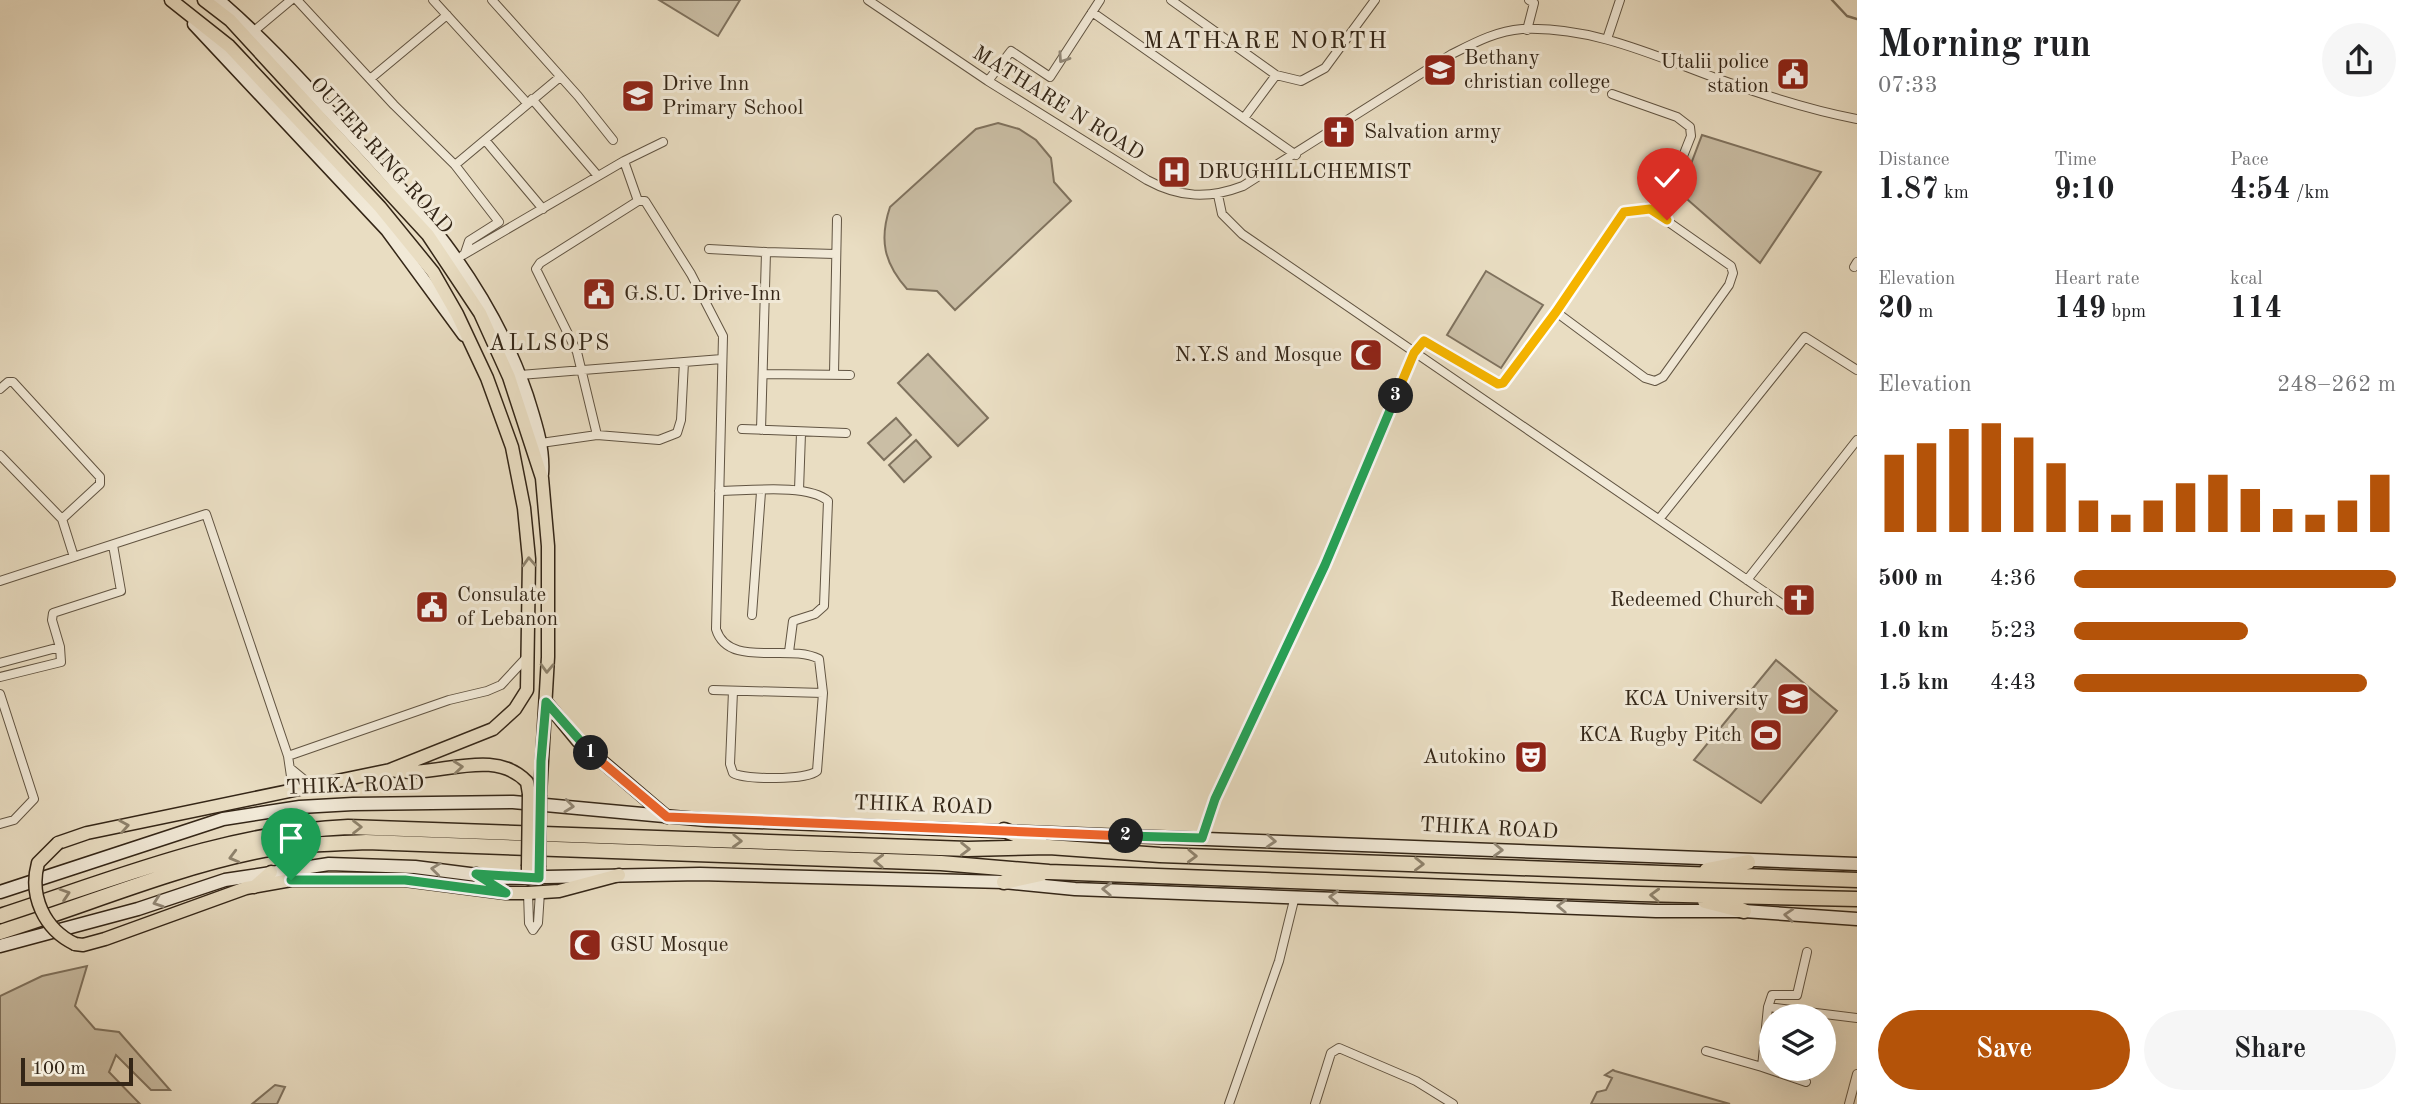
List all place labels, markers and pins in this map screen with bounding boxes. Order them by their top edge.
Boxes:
place label: Bethany christian college [1464,48,1610,93]
school or university icon: Bethany christian college [1421,51,1459,89]
place label: Utalii police station [1661,52,1769,97]
public building icon: Utalii police station [1774,55,1812,93]
place label: Drive Inn Primary School [662,74,804,119]
school or university icon: Drive Inn Primary School [619,77,657,115]
church icon: Salvation army [1320,113,1358,151]
place label: Salvation army [1364,122,1501,143]
pin [1637,148,1697,220]
hospital icon: DRUGHILLCHEMIST [1155,153,1193,191]
place label: DRUGHILLCHEMIST [1198,162,1412,183]
public building icon: G.S.U. Drive-Inn [580,275,618,313]
place label: G.S.U. Drive-Inn [624,284,781,305]
mosque icon: N.Y.S and Mosque [1347,336,1385,374]
place label: N.Y.S and Mosque [1175,345,1342,366]
pin: 3 [1378,378,1414,414]
church icon: Redeemed Church [1780,581,1818,619]
place label: Consulate of Lebanon [457,585,558,630]
public building icon: Consulate of Lebanon [413,588,451,626]
place label: Redeemed Church [1610,590,1774,611]
school or university icon: KCA University [1774,680,1812,718]
place label: KCA University [1624,689,1769,710]
sports icon: KCA Rugby Pitch [1747,716,1785,754]
place label: KCA Rugby Pitch [1579,725,1742,746]
pin: 1 [574,736,608,770]
theatre icon: Autokino [1512,738,1550,776]
place label: Autokino [1423,747,1506,768]
pin [261,808,321,880]
pin: 2 [1108,818,1144,854]
mosque icon: GSU Mosque [566,926,604,964]
place label: GSU Mosque [610,935,728,956]

